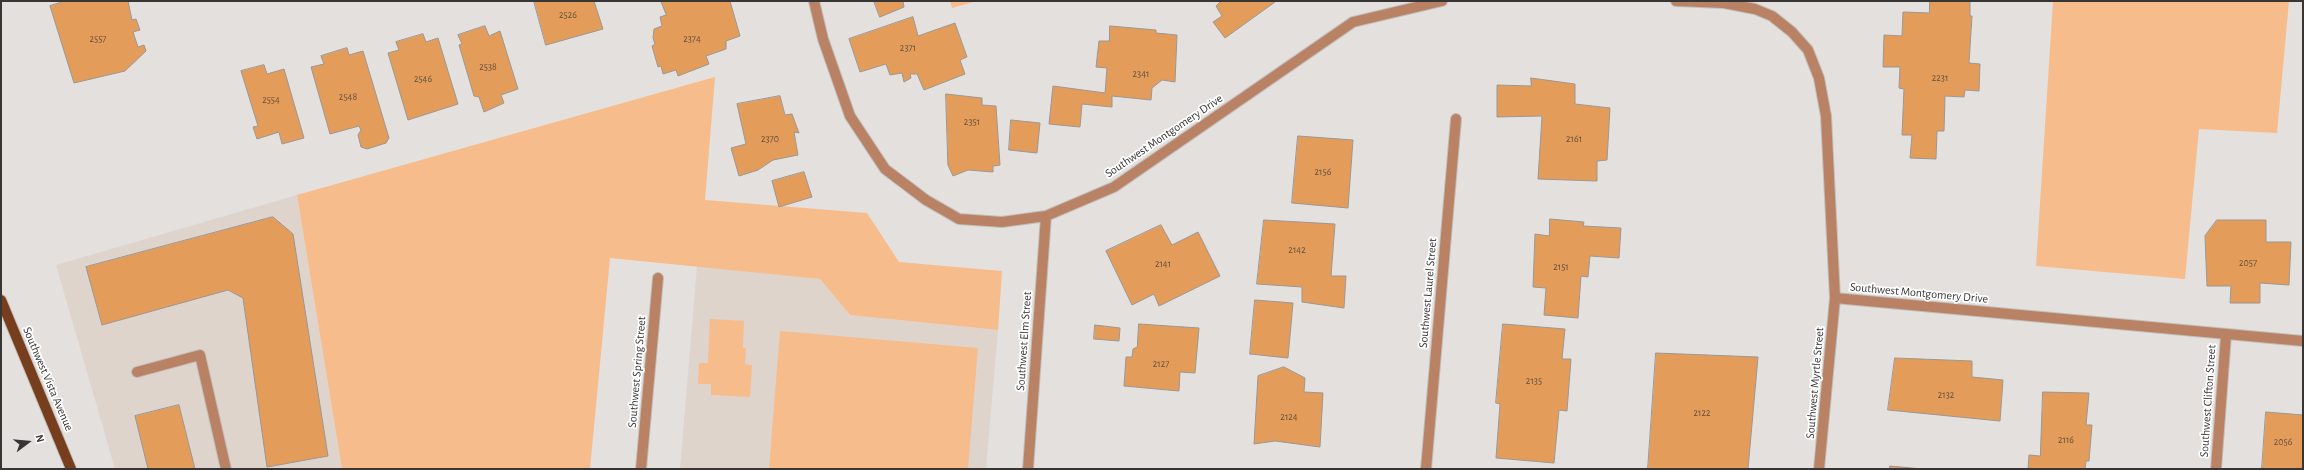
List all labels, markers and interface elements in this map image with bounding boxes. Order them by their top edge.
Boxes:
house number: 2526 [559,9,577,21]
house number: 2557 [89,33,107,45]
house number: 2374 [683,33,701,45]
house number: 2371 [900,42,916,54]
house number: 2538 [479,61,497,73]
house number: 2341 [1133,68,1149,80]
house number: 2231 [1932,72,1948,84]
house number: 2546 [414,73,432,85]
house number: 2548 [339,91,357,103]
street label: Southwest Montgomery Drive [1103,91,1225,181]
house number: 2554 [262,94,280,106]
house number: 2351 [964,116,980,128]
house number: 2370 [761,133,779,145]
house number: 2161 [1566,133,1582,145]
house number: 2156 [1315,166,1331,178]
street label: Southwest Laurel Street [1416,238,1440,348]
house number: 2142 [1288,244,1306,256]
house number: 2057 [2239,257,2257,269]
house number: 2141 [1155,258,1171,270]
house number: 2151 [1553,261,1569,273]
street label: Southwest Montgomery Drive [1849,280,1989,306]
street label: Southwest Elm Street [1013,291,1035,391]
street label: Southwest Spring Street [625,316,649,428]
street label: Southwest Vista Avenue [20,325,76,433]
street label: Southwest Myrtle Street [1803,327,1827,439]
street label: Southwest Clifton Street [2197,344,2219,458]
house number: 2127 [1153,358,1169,370]
house number: 2135 [1526,375,1542,387]
house number: 2132 [1938,389,1954,401]
house number: 2122 [1693,407,1711,419]
house number: 2124 [1280,411,1298,423]
north arrow [8,422,48,462]
text: N [34,433,46,444]
house number: 2116 [2058,434,2074,446]
house number: 2056 [2274,436,2292,448]

